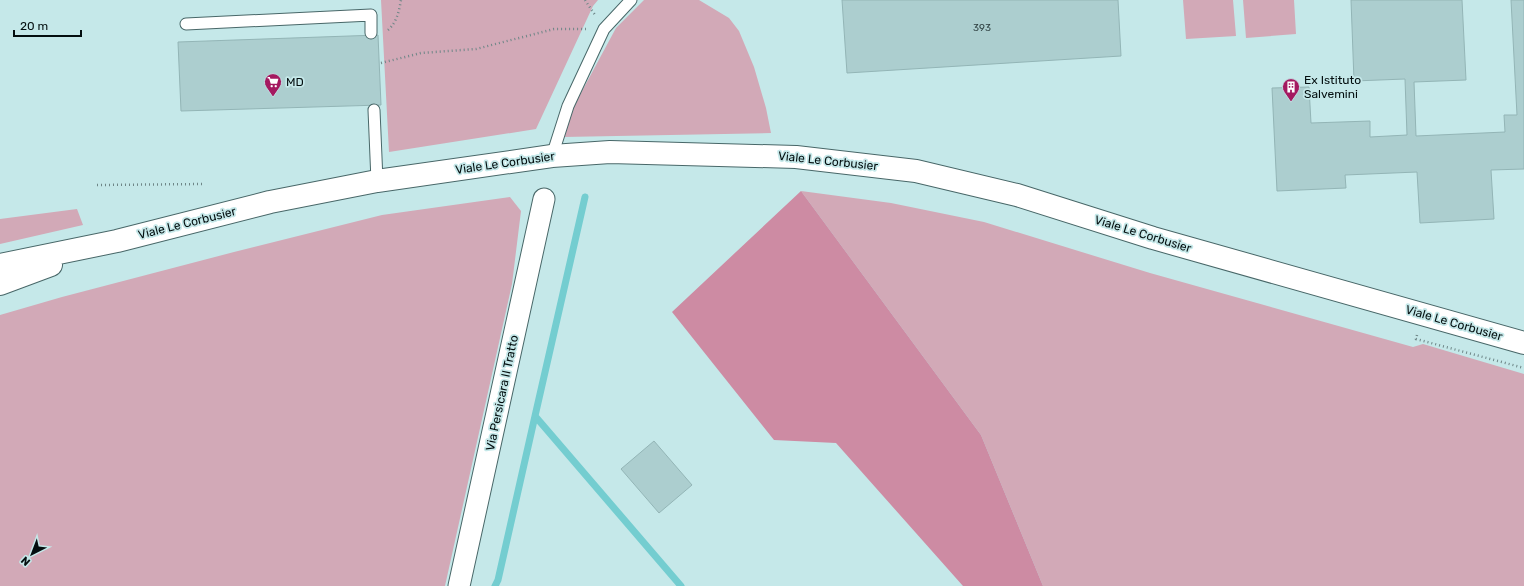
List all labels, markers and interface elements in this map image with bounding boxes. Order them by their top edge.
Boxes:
scale bar [14,12,81,38]
text: 20 m [20,19,48,33]
house number: 393 [973,22,991,34]
supermarket icon: MD [263,72,283,97]
place label: Ex Istituto Salvemini [1304,73,1361,101]
place label: MD [286,75,304,89]
building icon: Ex Istituto Salvemini [1281,77,1301,102]
street label: Viale Le Corbusier [454,149,556,177]
street label: Viale Le Corbusier [777,149,879,173]
street label: Viale Le Corbusier [137,204,238,242]
street label: Viale Le Corbusier [1093,213,1193,255]
street label: Viale Le Corbusier [1404,302,1505,344]
street label: Via Persicara II Tratto [483,334,521,452]
north arrow [12,534,52,574]
text: N [18,554,33,569]

